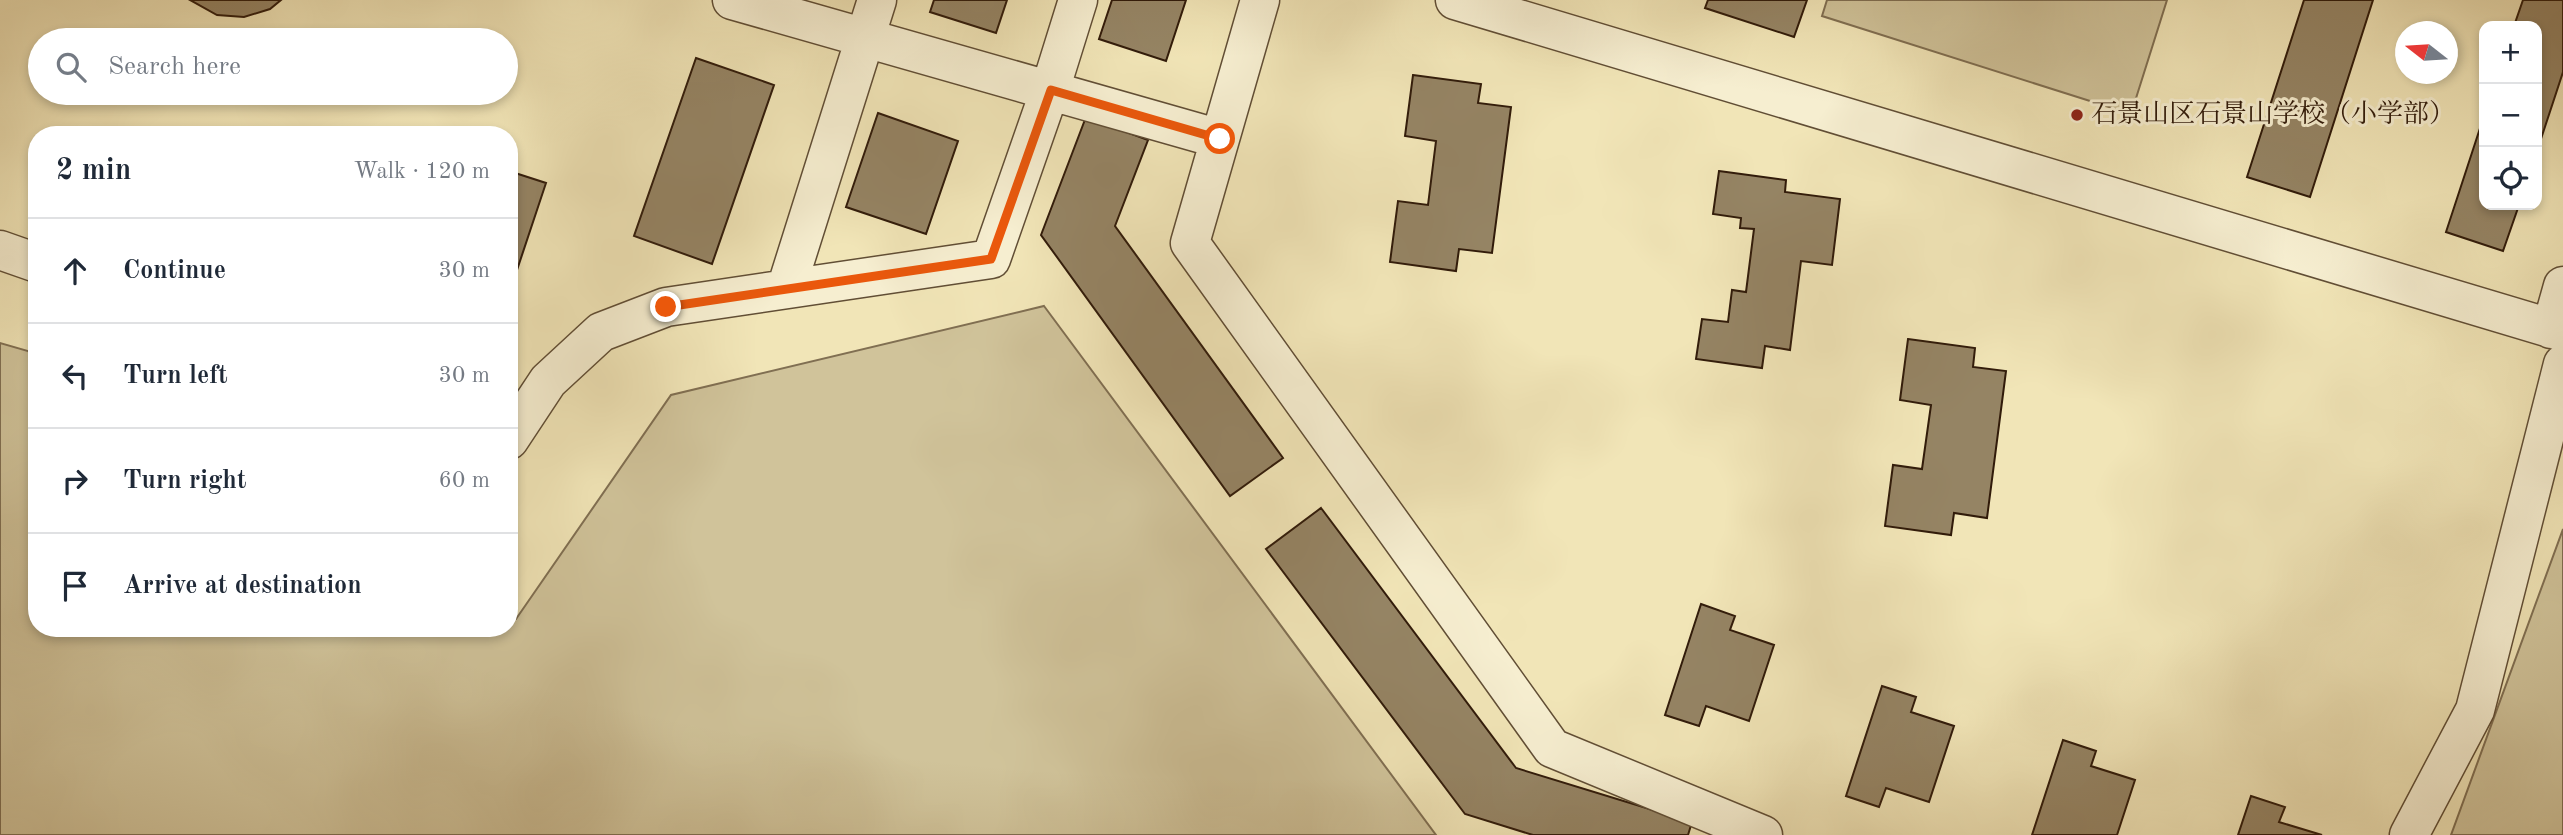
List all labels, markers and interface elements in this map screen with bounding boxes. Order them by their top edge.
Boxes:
north arrow [2395,21,2458,84]
map controls [2479,21,2542,210]
button: + [2479,21,2542,84]
search box [28,28,518,105]
icon: search [52,48,90,86]
text: Search here [108,54,241,80]
button: − [2479,84,2542,147]
place label: 石景山区石景山学校（小学部） [2091,99,2455,128]
marker: 石景山区石景山学校（小学部） [2069,107,2085,123]
route start [1204,123,1235,154]
button: locate [2479,147,2542,210]
text: 2 min [56,156,131,186]
text: Walk · 120 m [354,160,490,183]
icon: ahead [56,252,94,290]
text: Continue [123,258,226,284]
text: 30 m [439,259,490,282]
route end [650,291,681,322]
icon: left [56,357,94,395]
text: Turn left [123,363,228,389]
text: 30 m [439,364,490,387]
icon: right [56,462,94,500]
text: Turn right [123,468,246,494]
text: 60 m [439,469,490,492]
icon: arrive [56,567,94,605]
text: Arrive at destination [123,573,362,599]

